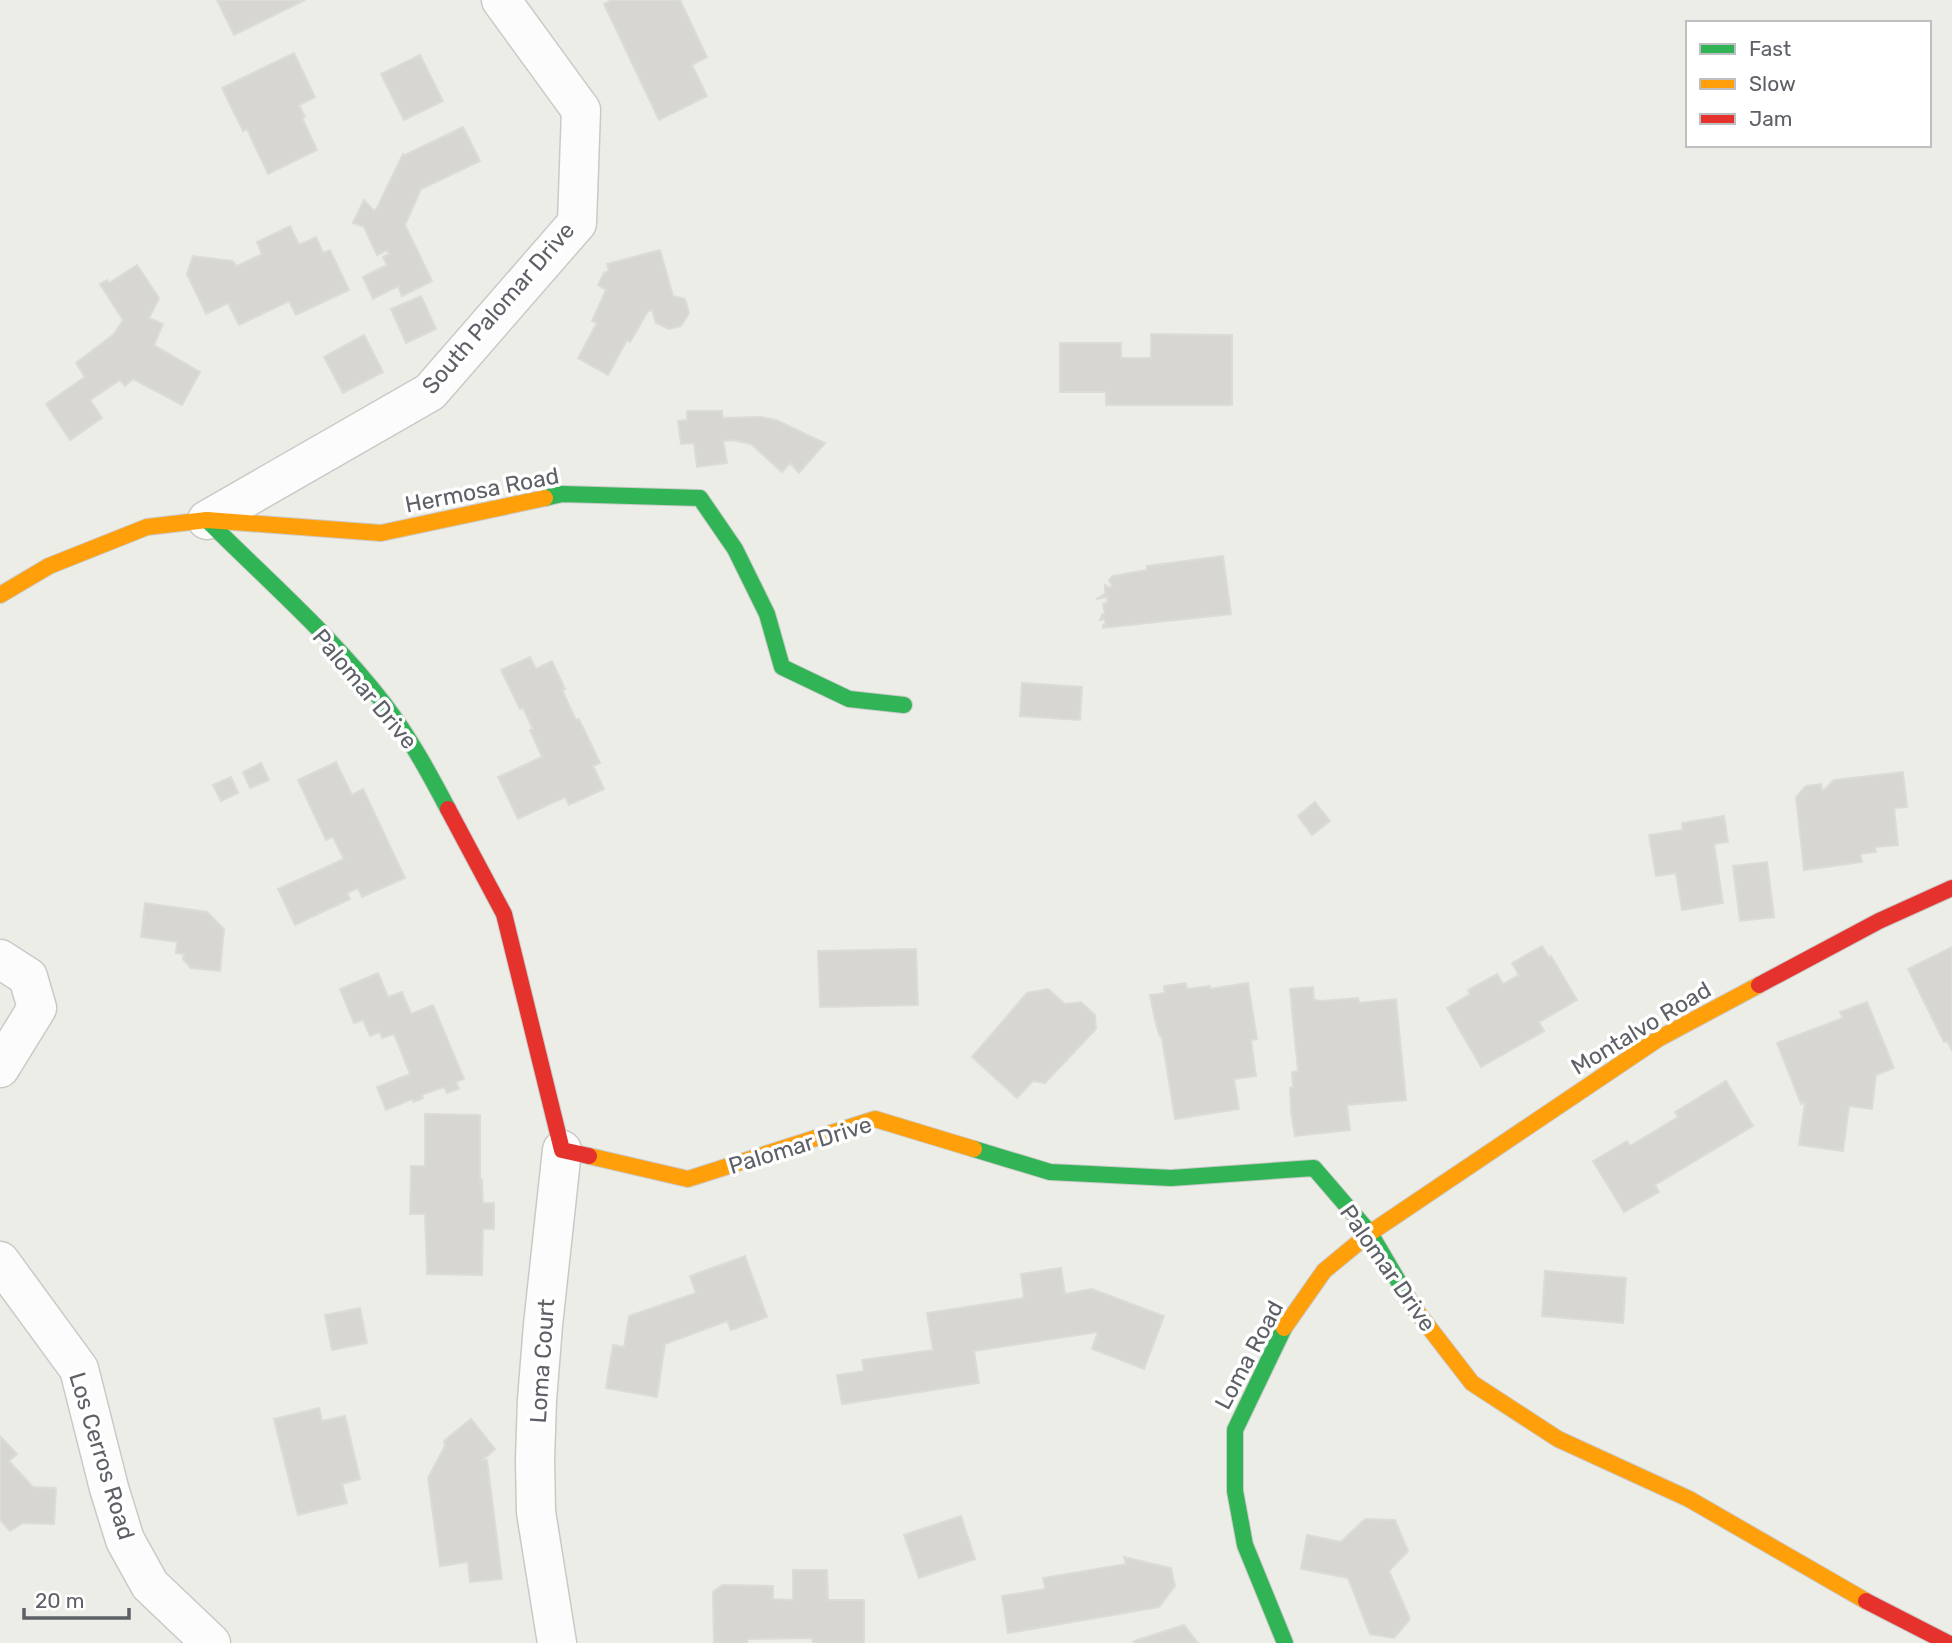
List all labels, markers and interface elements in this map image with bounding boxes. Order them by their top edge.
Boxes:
legend [1686,21,1931,147]
text: Fast [1749,36,1791,61]
text: Slow [1749,71,1796,96]
text: Jam [1749,106,1793,131]
street label: South Palomar Drive [416,216,580,400]
street label: Hermosa Road [403,461,561,519]
street label: Palomar Drive [307,623,423,755]
street label: Montalvo Road [1566,975,1716,1081]
street label: Palomar Drive [725,1110,875,1180]
street label: Palomar Drive [1334,1199,1442,1337]
street label: Loma Road [1209,1296,1289,1414]
street label: Loma Court [524,1298,560,1424]
street label: Los Cerros Road [63,1369,141,1543]
scale bar [24,1576,130,1620]
text: 20 m [35,1588,84,1613]

